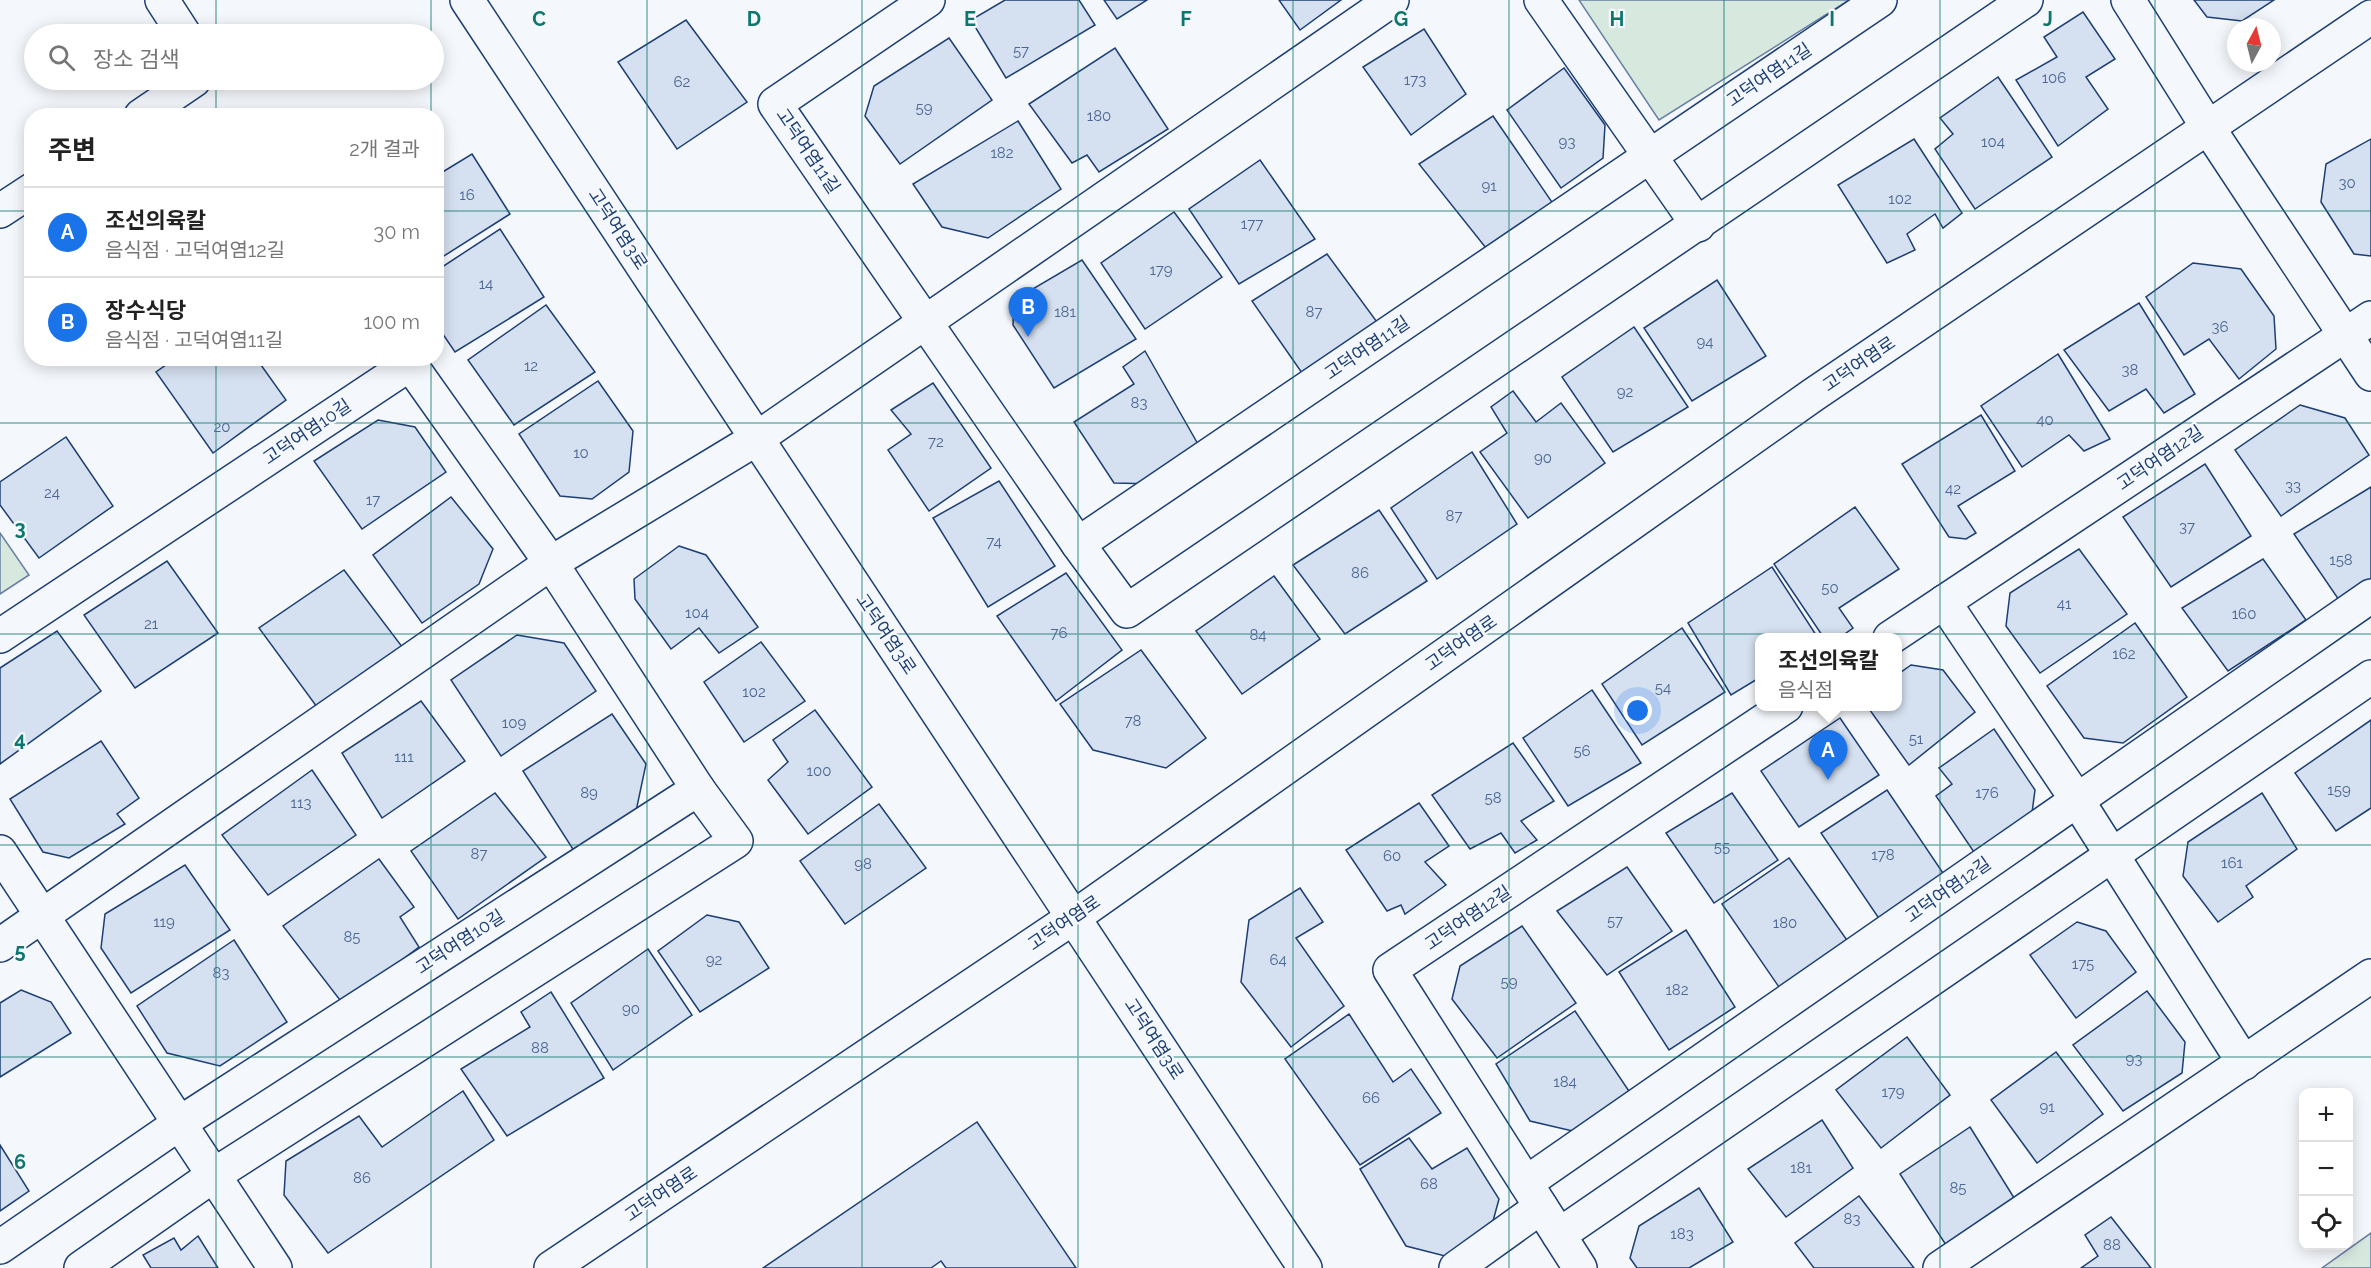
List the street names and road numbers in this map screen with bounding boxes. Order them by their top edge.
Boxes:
street label: 고덕여염11길 [1722,38,1815,111]
street label: 고덕여염11길 [772,104,845,197]
street label: 고덕여염3로 [584,184,652,273]
street label: 고덕여염11길 [1320,311,1413,384]
street label: 고덕여염로 [1819,332,1899,395]
street label: 고덕여염10길 [259,394,355,469]
street label: 고덕여염12길 [2112,421,2207,494]
street label: 고덕여염3로 [852,590,921,678]
street label: 고덕여염로 [1421,610,1501,675]
street label: 고덕여염12길 [1901,852,1995,927]
street label: 고덕여염12길 [1420,881,1515,954]
street label: 고덕여염로 [1024,891,1104,954]
street label: 고덕여염10길 [411,905,508,978]
street label: 고덕여염3로 [1120,994,1188,1083]
street label: 고덕여염로 [621,1162,701,1225]

